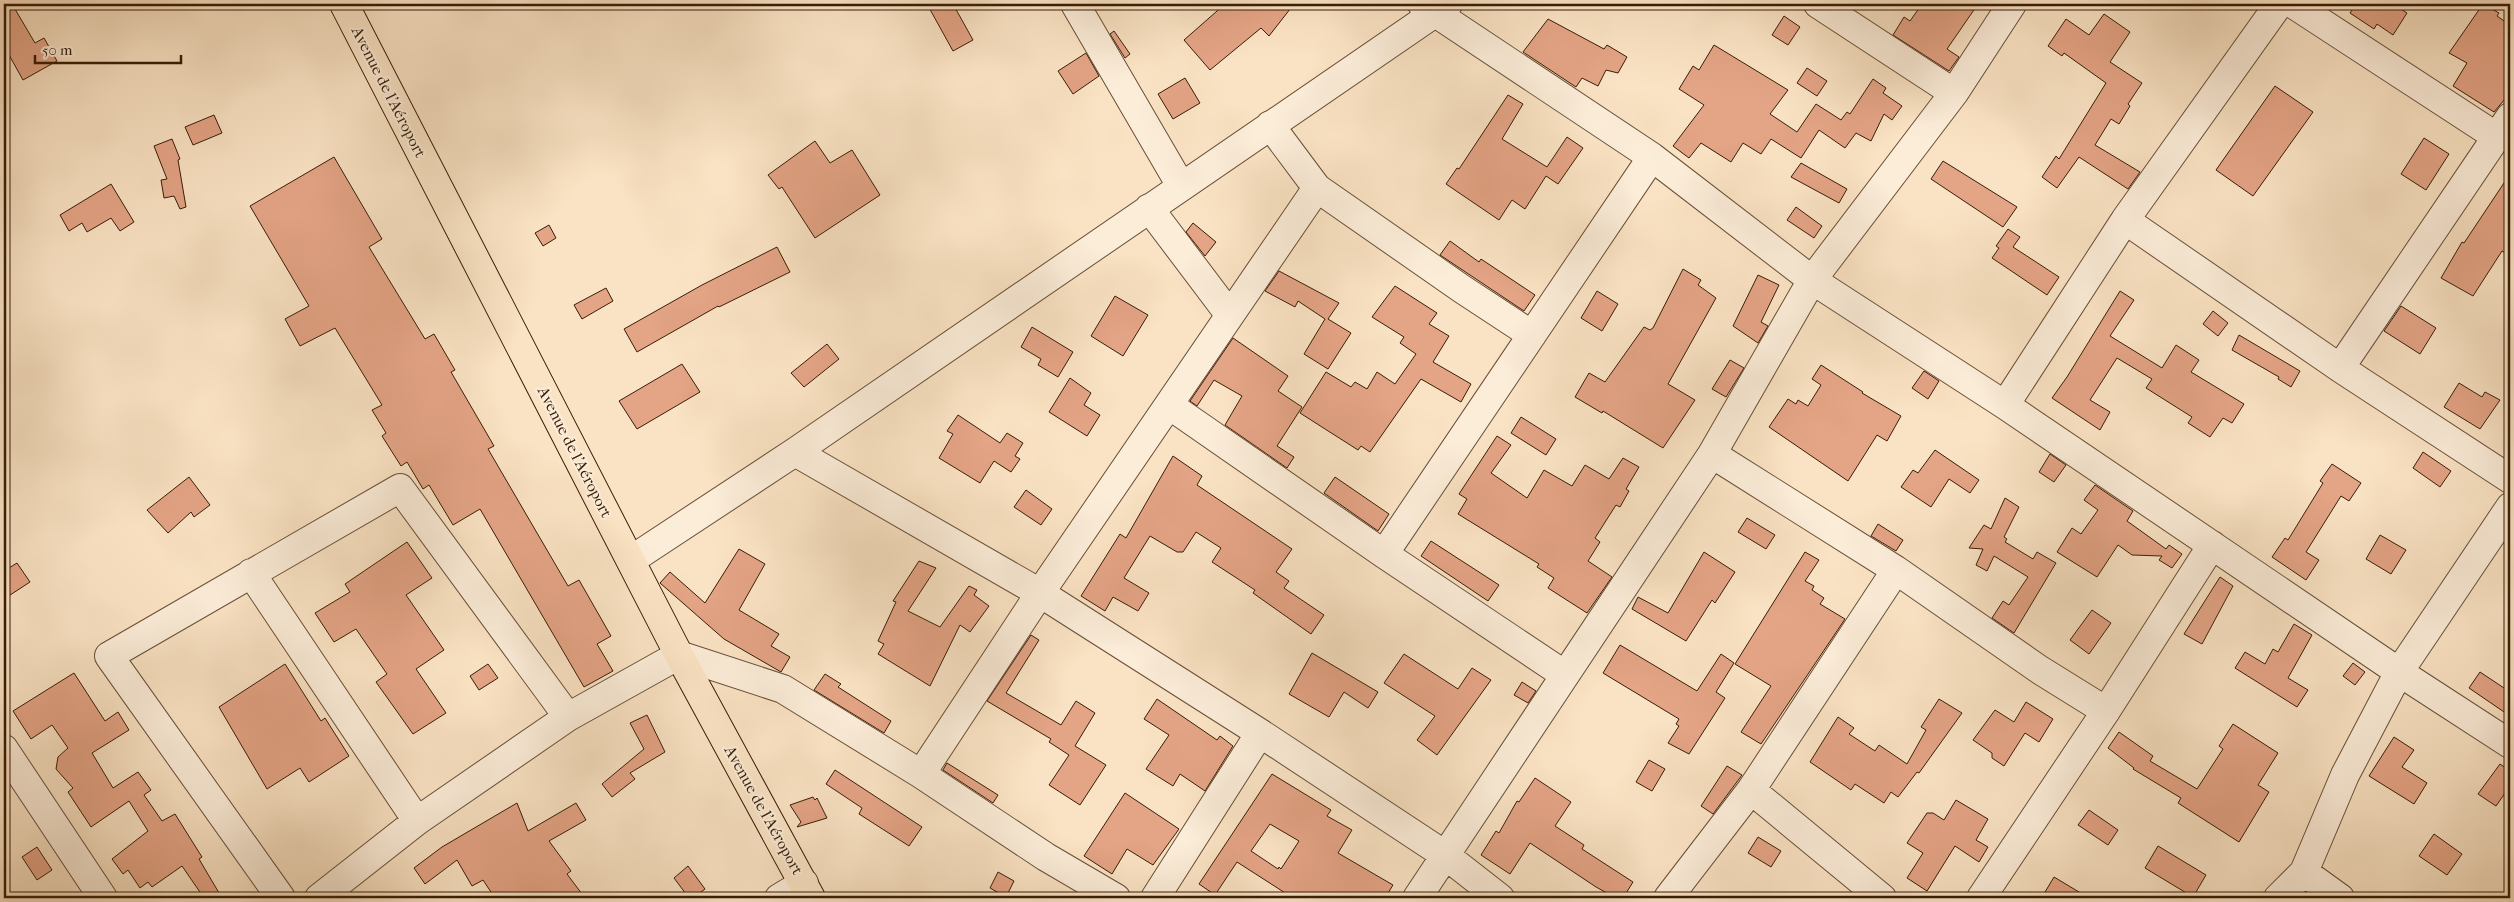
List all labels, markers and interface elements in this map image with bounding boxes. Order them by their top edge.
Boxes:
street label: Avenue de l'Aéroport [347,22,430,161]
scale bar [35,32,181,64]
text: 50 m [42,41,73,59]
street label: Avenue de l'Aéroport [533,382,616,521]
street label: Avenue de l'Aéroport [720,741,808,878]

